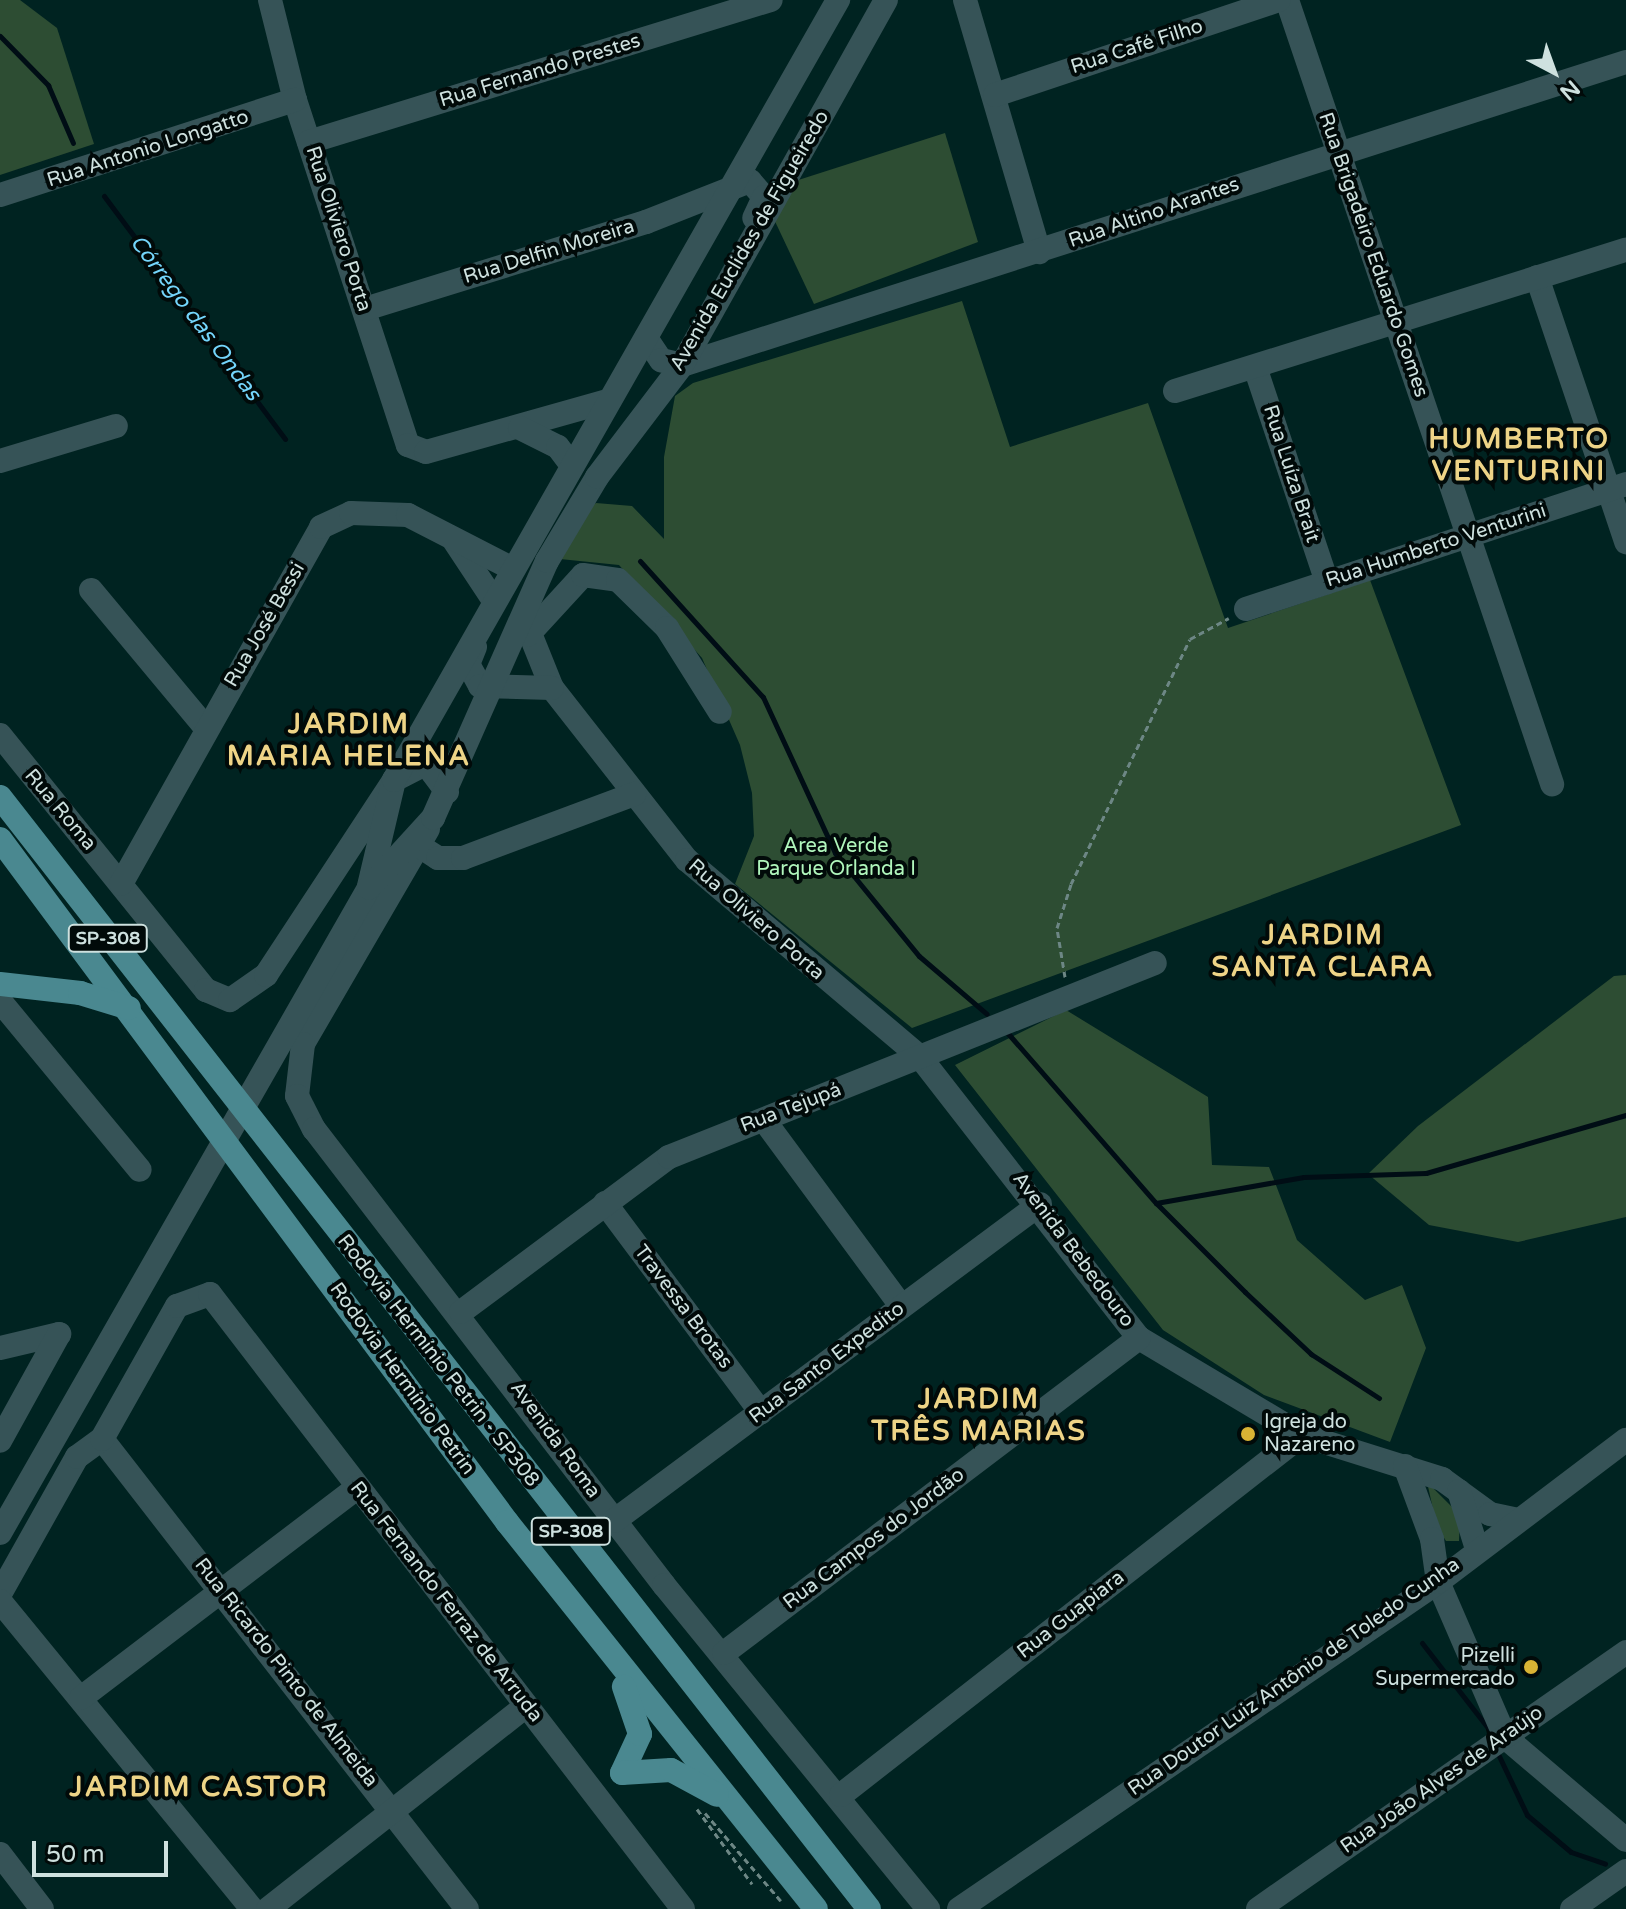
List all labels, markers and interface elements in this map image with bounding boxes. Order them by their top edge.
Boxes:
street label: Rua Café Filho [1068,14,1206,80]
street label: Rua Fernando Prestes [437,29,643,113]
north arrow [1514,32,1594,112]
text: N [1555,74,1585,106]
street label: Rua Antonio Longatto [44,105,252,193]
street label: Avenida Euclides de Figueiredo [665,106,835,376]
street label: Rua Brigadeiro Eduardo Gomes [1313,110,1433,400]
street label: Rua Oliviero Porta [300,143,376,315]
street label: Rua Altino Arantes [1066,173,1242,253]
street label: Rua Delfin Moreira [461,215,637,289]
water label: Córrego das Ondas [124,230,266,406]
street label: Rua Luíza Brait [1257,402,1325,546]
district label: HUMBERTO VENTURINI [1428,422,1610,488]
street label: Rua Humberto Venturini [1323,499,1549,593]
street label: Rua José Bessi [220,558,310,692]
district label: JARDIM MARIA HELENA [227,707,471,773]
street label: Rua Roma [19,764,101,856]
park label: Area Verde Parque Orlanda I [756,835,916,882]
street label: Rua Oliviero Porta [683,854,829,986]
district label: JARDIM SANTA CLARA [1212,918,1434,984]
road number: SP-308 [66,924,150,952]
street label: Rua Tejupá [737,1078,845,1138]
street label: Avenida Bebedouro [1007,1168,1139,1332]
street label: Rodovia Hermínio Petrin - SP308 [332,1230,544,1492]
street label: Travessa Brotas [629,1240,737,1374]
street label: Rodovia Hermínio Petrin [324,1278,480,1480]
street label: Rua Santo Expedito [745,1297,909,1429]
street label: Avenida Roma [505,1377,605,1503]
district label: JARDIM TRÊS MARIAS [871,1382,1087,1448]
place label: Igreja do Nazareno [1264,1410,1356,1457]
marker: Igreja do Nazareno [1239,1425,1257,1443]
street label: Rua Campos do Jordão [779,1463,969,1615]
street label: Rua Fernando Ferraz de Arruda [345,1477,547,1727]
road number: SP-308 [529,1517,613,1545]
street label: Rua Doutor Luiz Antônio de Toledo Cunha [1124,1553,1464,1801]
street label: Rua Ricardo Pinto de Almeida [189,1554,383,1792]
street label: Rua Guapiara [1013,1566,1129,1664]
place label: Pizelli Supermercado [1375,1644,1515,1691]
marker: Pizelli Supermercado [1522,1658,1540,1676]
street label: Rua João Alves de Araújo [1336,1701,1548,1859]
district label: JARDIM CASTOR [70,1770,328,1804]
scale bar [36,1825,172,1875]
text: 50 m [46,1840,104,1869]

